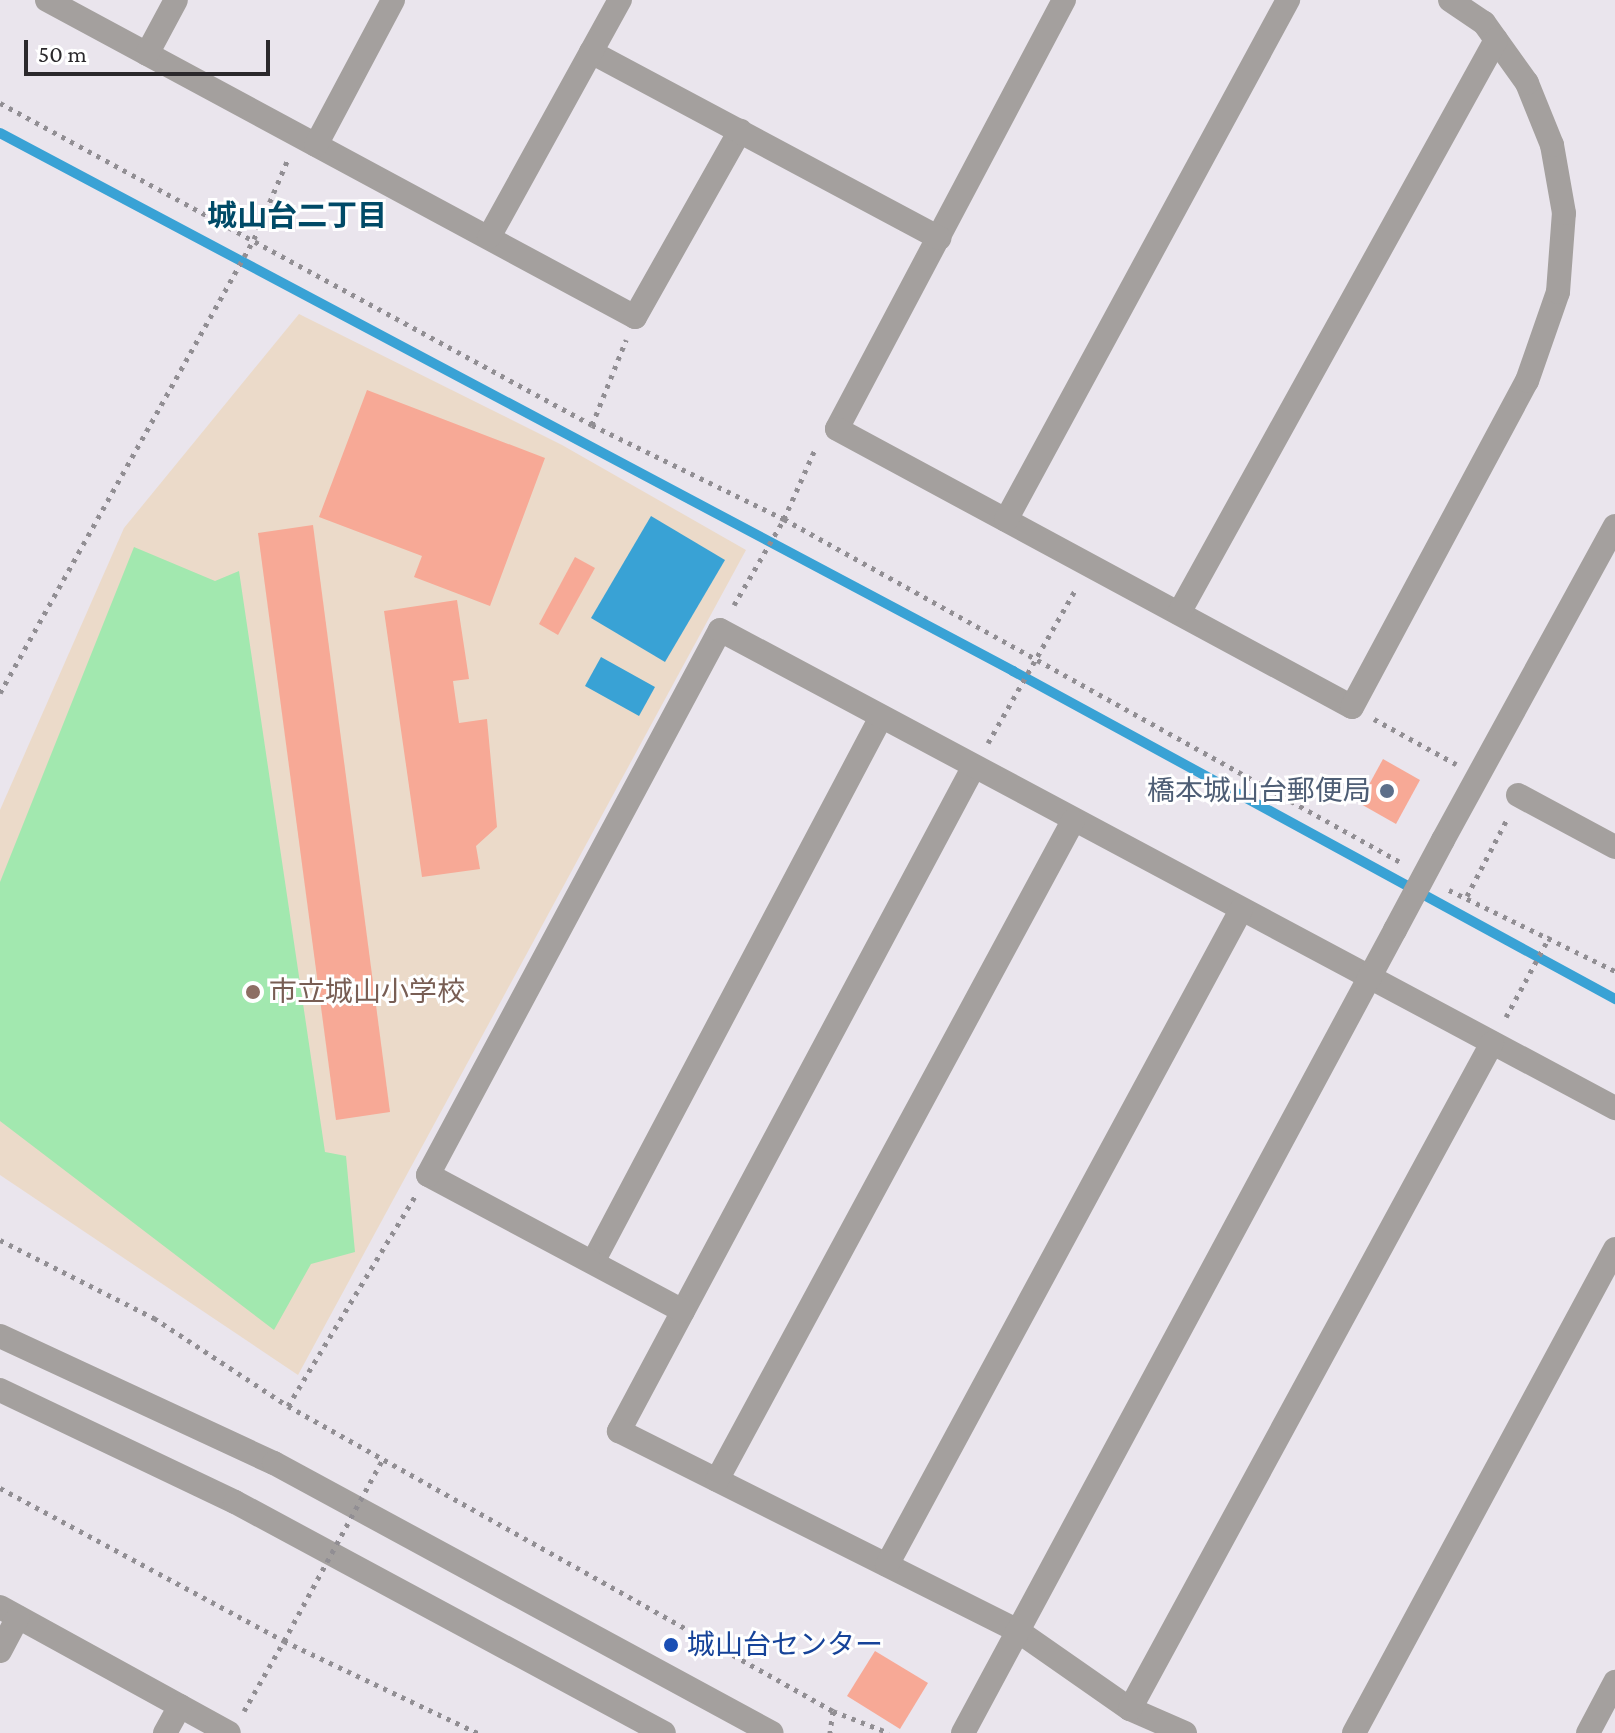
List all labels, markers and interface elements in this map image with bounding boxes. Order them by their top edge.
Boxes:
scale bar [28,24,274,74]
text: 50 m [38,40,87,67]
district label: 城山台二丁目 [207,198,387,234]
place label: 橋本城山台郵便局 [1147,774,1371,808]
marker: 橋本城山台郵便局 [1378,782,1396,800]
place label: 市立城山小学校 [269,975,465,1009]
marker: 市立城山小学校 [244,983,262,1001]
place label: 城山台センター [687,1628,883,1662]
marker: 城山台センター [662,1636,680,1654]

